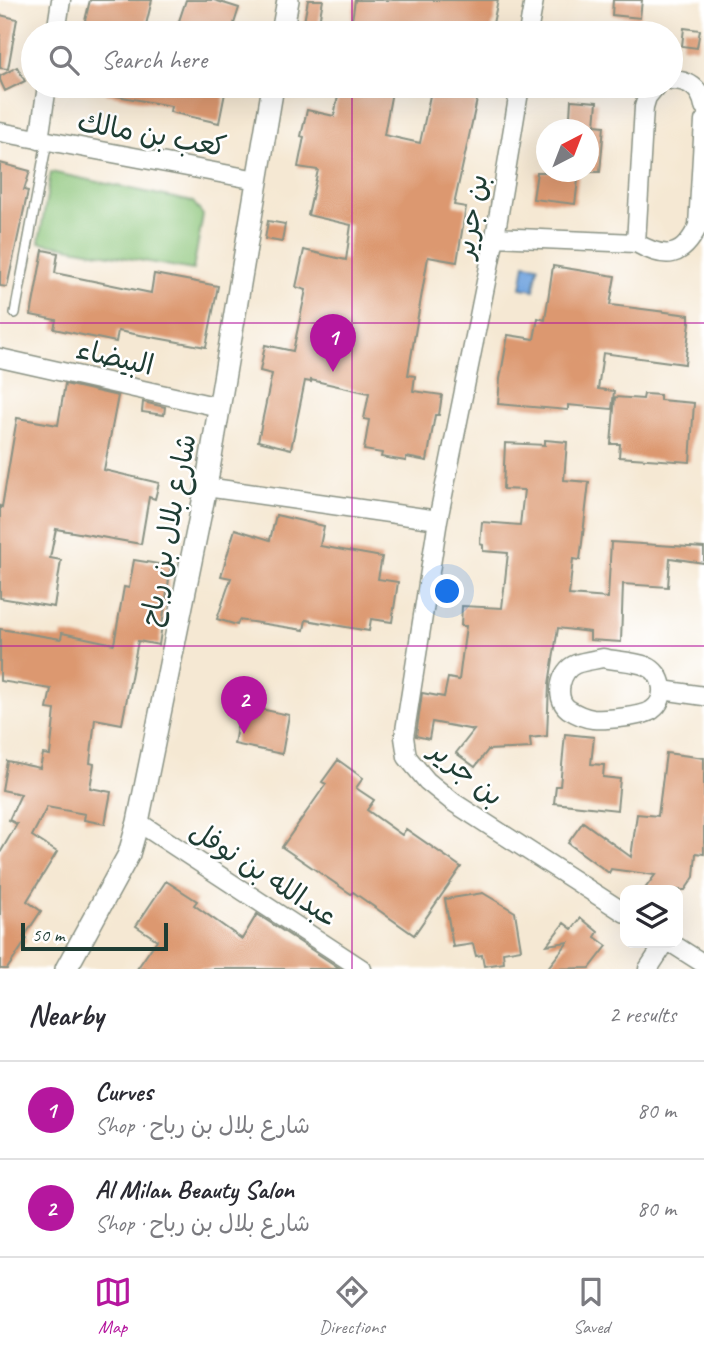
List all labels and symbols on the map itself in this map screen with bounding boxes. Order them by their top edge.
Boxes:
street label: كعب بن مالك [75,104,229,164]
north arrow [536,119,599,182]
street label: بن جرير [446,171,496,263]
pin: 1 [310,314,356,372]
street label: البيضاء [73,331,157,383]
street label: شارع بلال بن رباح [132,431,206,630]
your location [430,574,464,608]
pin: 2 [221,676,267,734]
street label: بن جرير [422,731,511,813]
street label: عبدالله بن نوفل [184,812,344,934]
scale bar [21,920,168,952]

